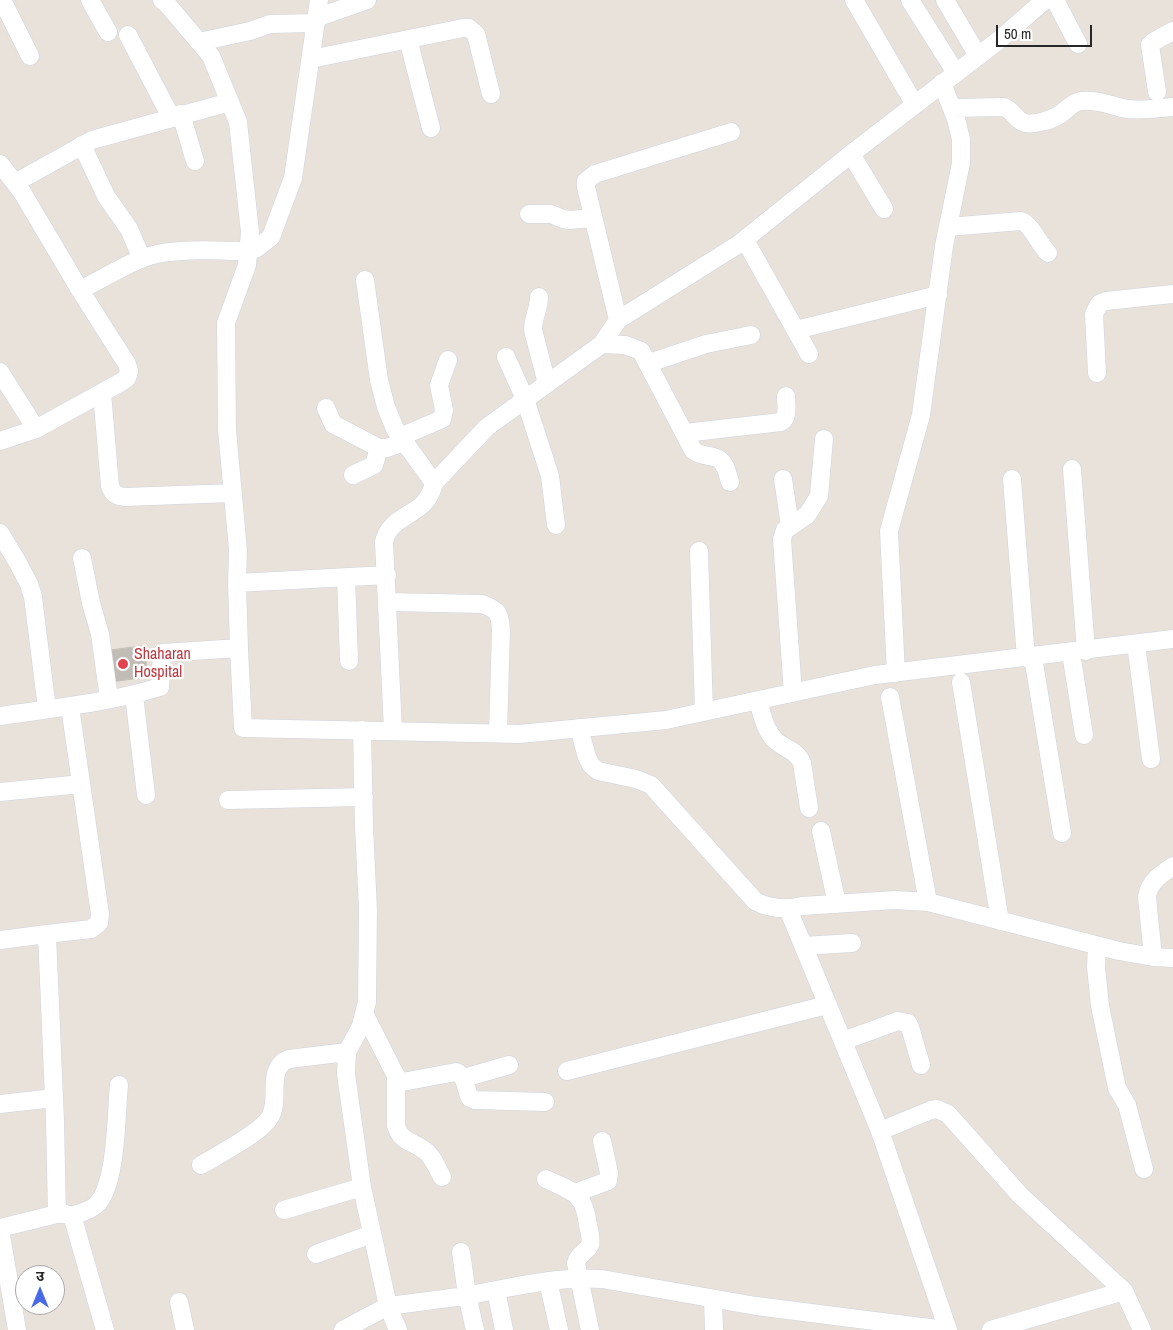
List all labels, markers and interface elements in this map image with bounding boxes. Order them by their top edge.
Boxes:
scale bar [998,15,1094,47]
text: 50 m [1004,23,1031,44]
place label: Shaharan Hospital [134,645,191,683]
marker: Shaharan Hospital [116,657,130,671]
north arrow [15,1265,65,1315]
text: उ [36,1267,44,1285]

